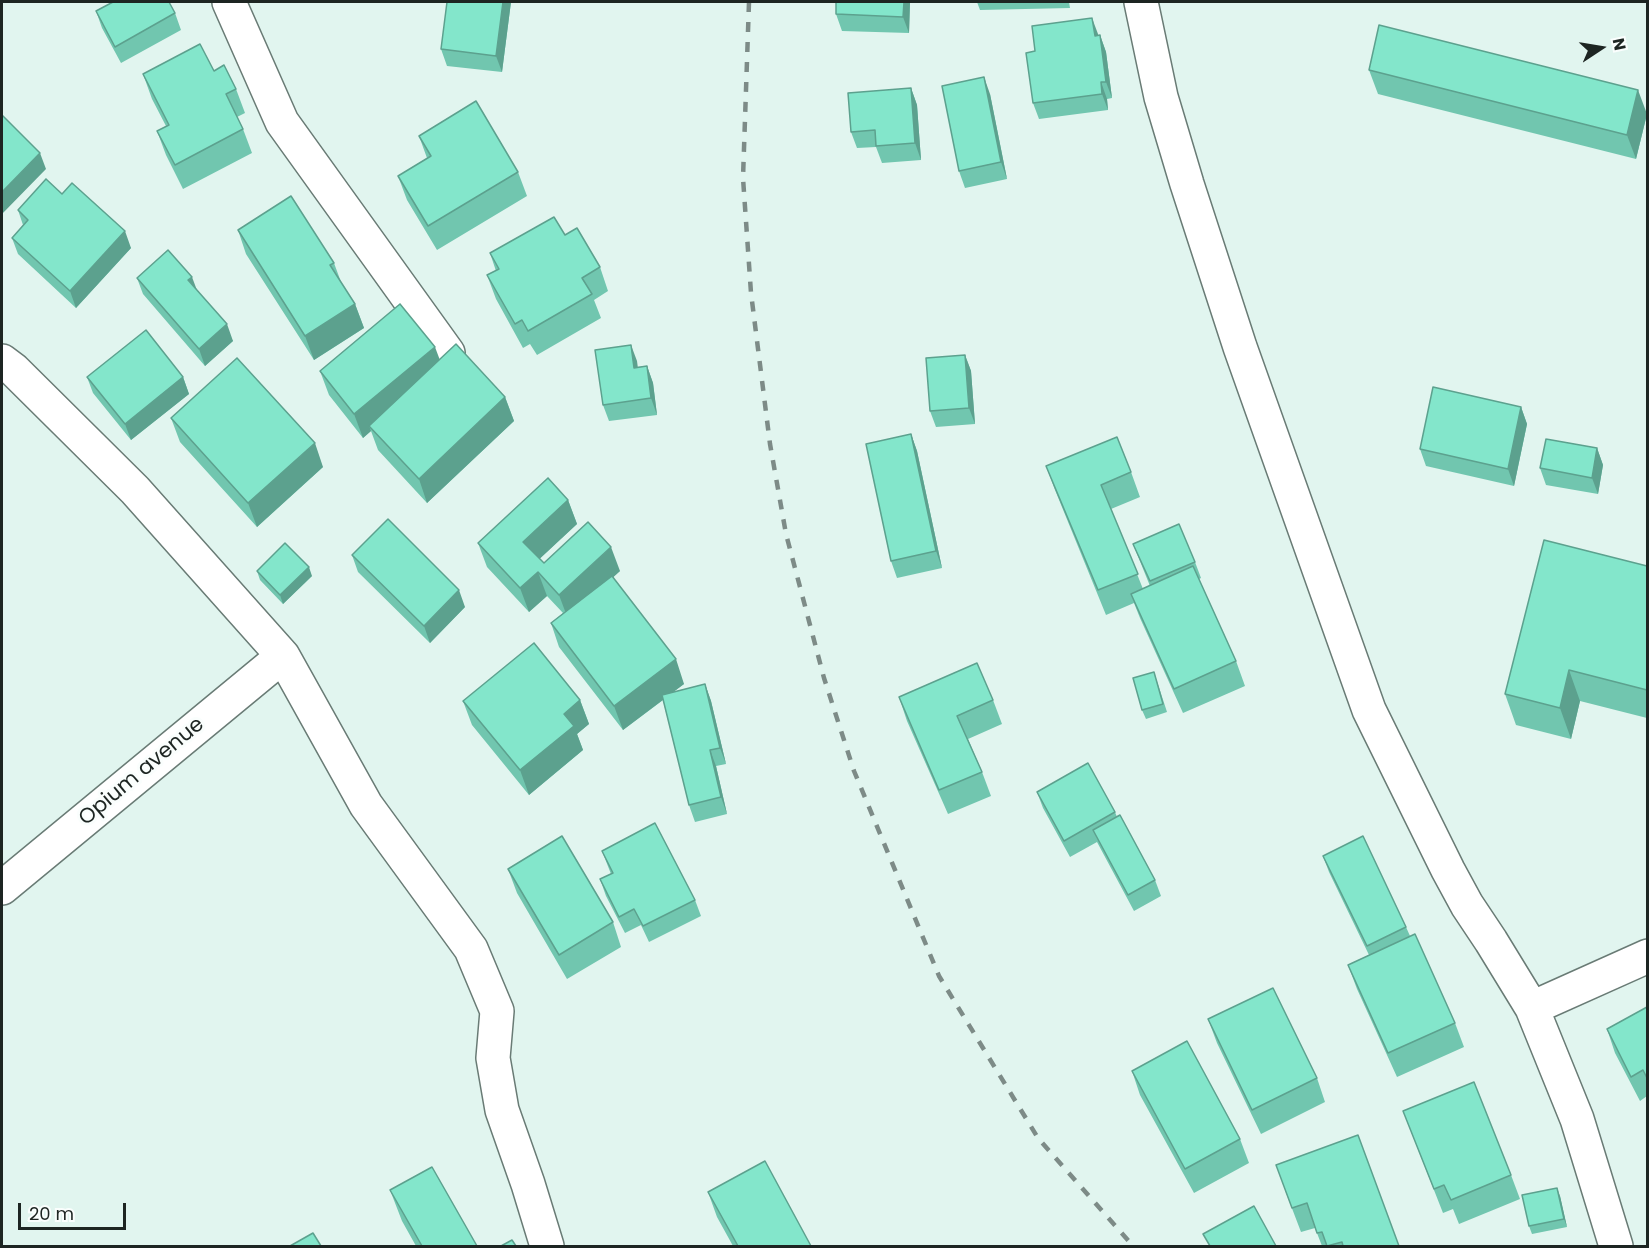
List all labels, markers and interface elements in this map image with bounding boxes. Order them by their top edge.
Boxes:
north arrow [1571,18,1631,78]
text: N [1607,36,1632,52]
street label: Opium avenue [74,712,210,832]
scale bar [21,1191,129,1229]
text: 20 m [29,1201,74,1226]

